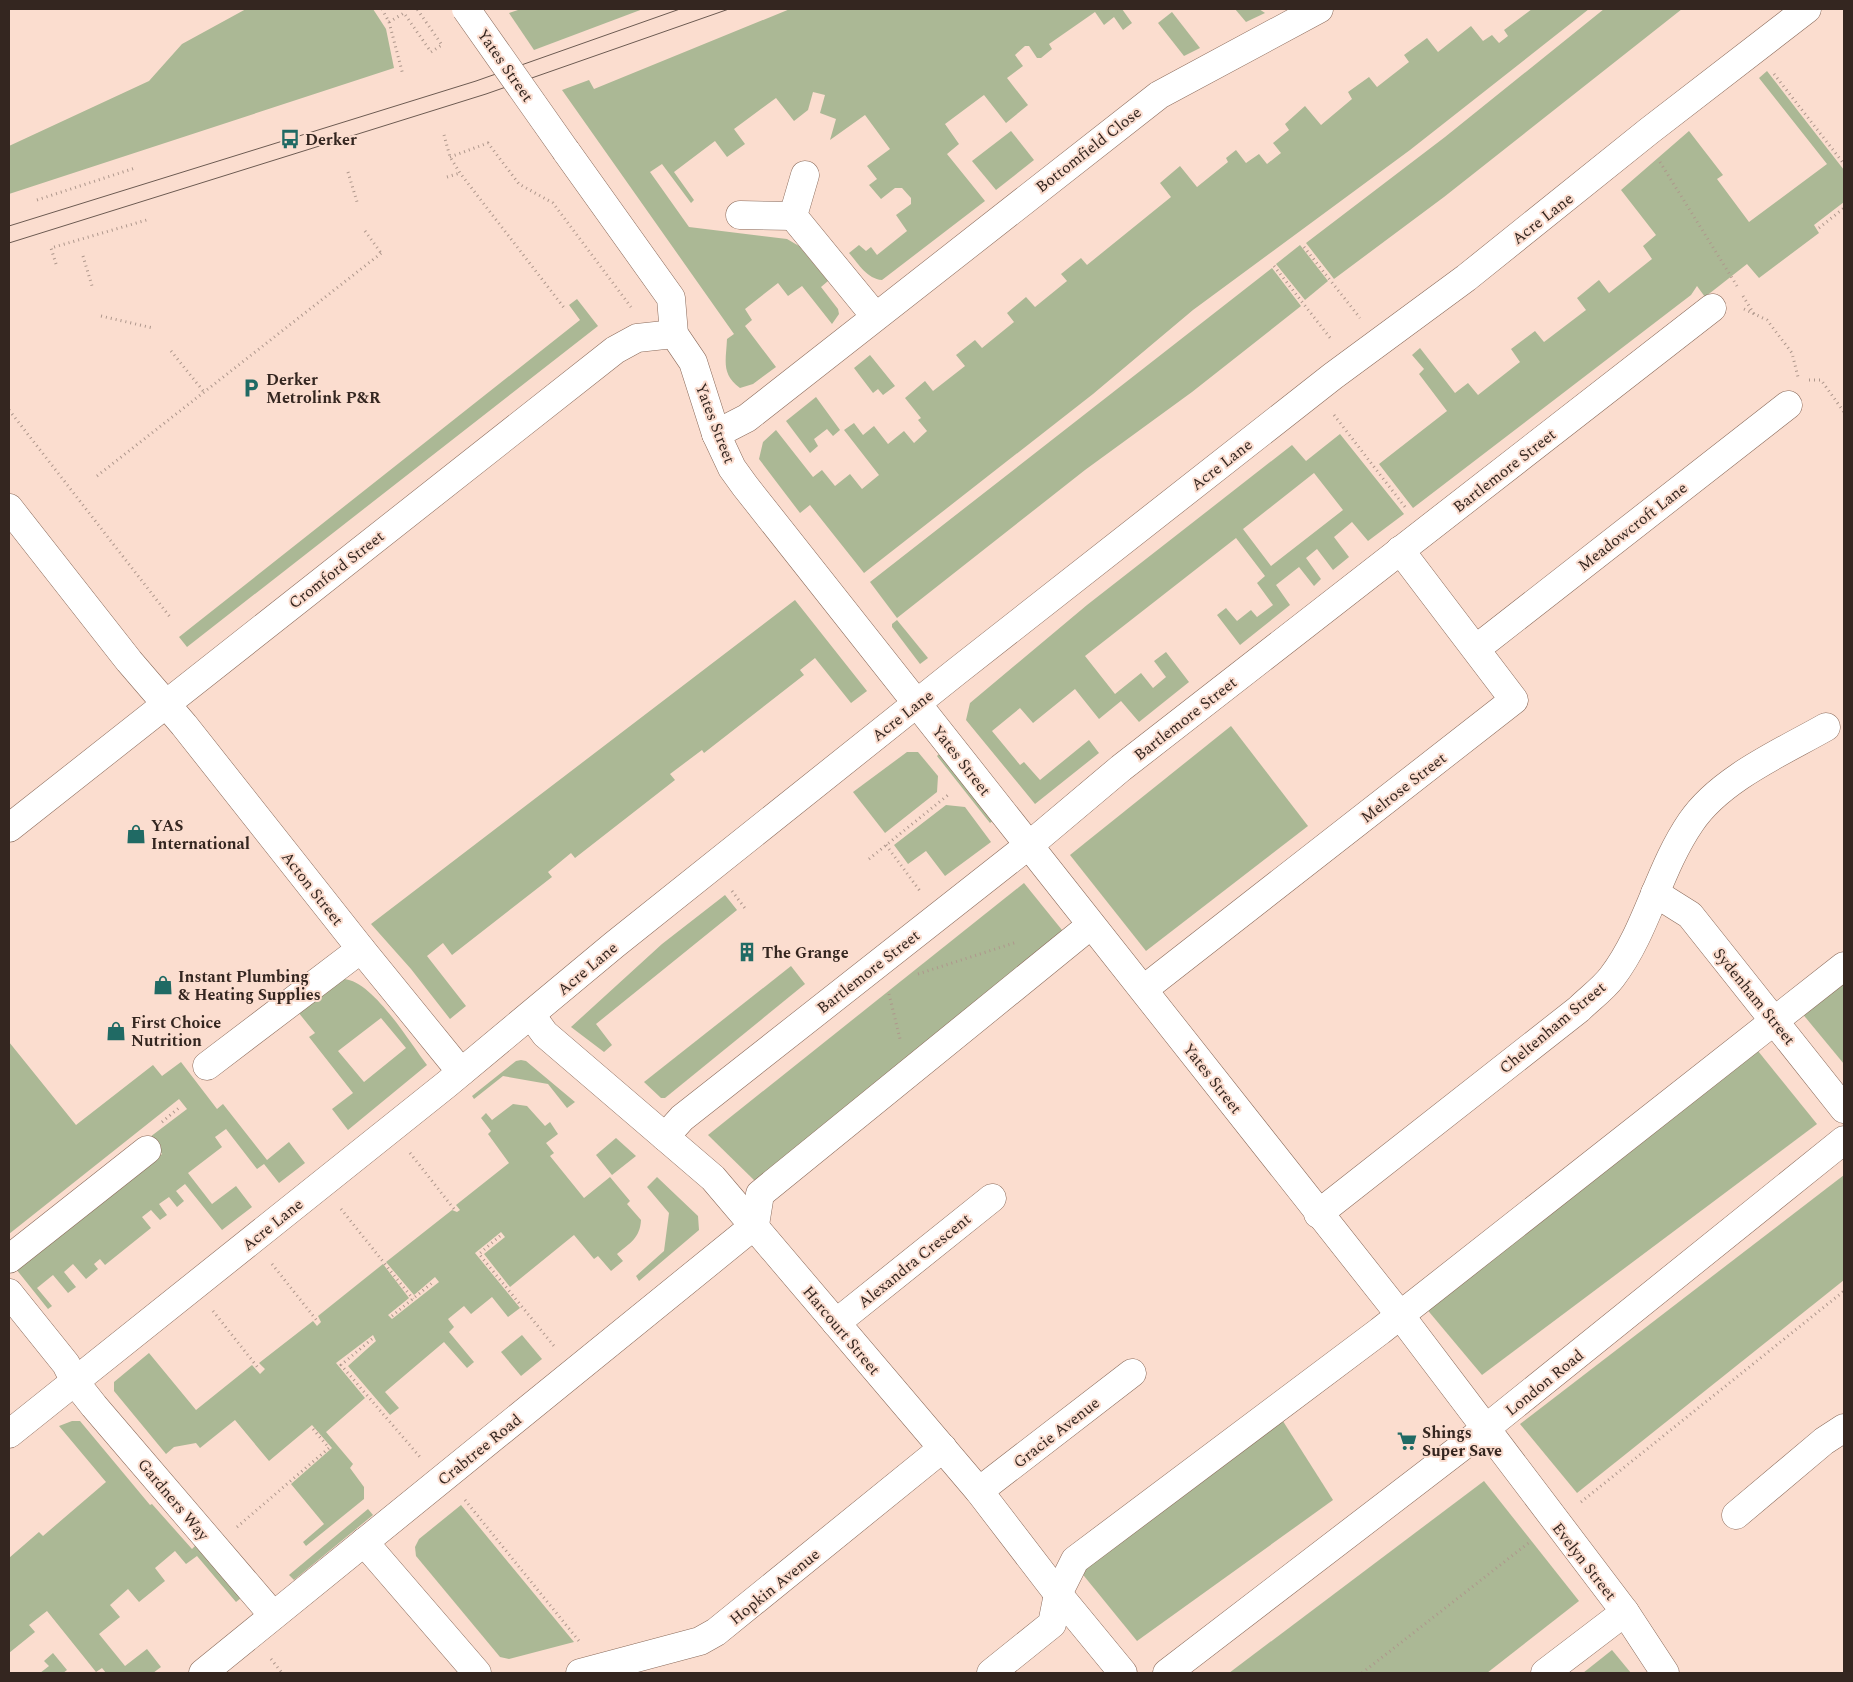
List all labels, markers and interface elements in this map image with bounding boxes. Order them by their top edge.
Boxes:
street label: Yates Street [471,24,539,107]
street label: Bottomfield Close [1031,101,1147,199]
bus stop icon: Derker [279,128,301,150]
place label: Derker [305,128,357,152]
street label: Acre Lane [1507,187,1579,251]
place label: Derker Metrolink P&R [266,368,381,410]
parking icon: Derker Metrolink P&R [240,377,262,399]
street label: Yates Street [689,380,742,467]
street label: Bartlemore Street [1448,423,1562,519]
street label: Acre Lane [1186,433,1258,497]
street label: Meadowcroft Lane [1573,476,1693,577]
street label: Cromford Street [284,525,390,615]
street label: Bartlemore Street [1129,671,1243,767]
street label: Acre Lane [867,684,939,748]
street label: Yates Street [926,720,997,802]
street label: Melrose Street [1355,746,1452,829]
place label: YAS International [151,814,250,856]
shop icon: YAS International [125,823,147,845]
street label: Acton Street [275,846,349,931]
street label: Bartlemore Street [812,924,926,1020]
street label: Acre Lane [552,936,623,1001]
building icon: The Grange [736,941,758,963]
place label: The Grange [762,941,849,965]
street label: Sydenham Street [1707,943,1801,1051]
place label: Instant Plumbing & Heating Supplies [178,965,321,1007]
shop icon: Instant Plumbing & Heating Supplies [152,974,174,996]
street label: Cheltenham Street [1494,976,1612,1080]
place label: First Choice Nutrition [131,1011,221,1053]
shop icon: First Choice Nutrition [105,1020,127,1042]
street label: Yates Street [1177,1038,1248,1120]
street label: Acre Lane [237,1193,308,1257]
street label: Alexandra Crescent [853,1207,977,1314]
street label: Harcourt Street [797,1281,886,1381]
street label: London Road [1500,1344,1589,1422]
street label: Gracie Avenue [1008,1391,1105,1474]
street label: Crabtree Road [432,1408,527,1491]
place label: Shings Super Save [1422,1421,1502,1463]
supermarket icon: Shings Super Save [1396,1430,1418,1452]
street label: Gardners Way [132,1453,216,1547]
street label: Evelyn Street [1546,1517,1623,1606]
street label: Hopkin Avenue [724,1543,825,1631]

